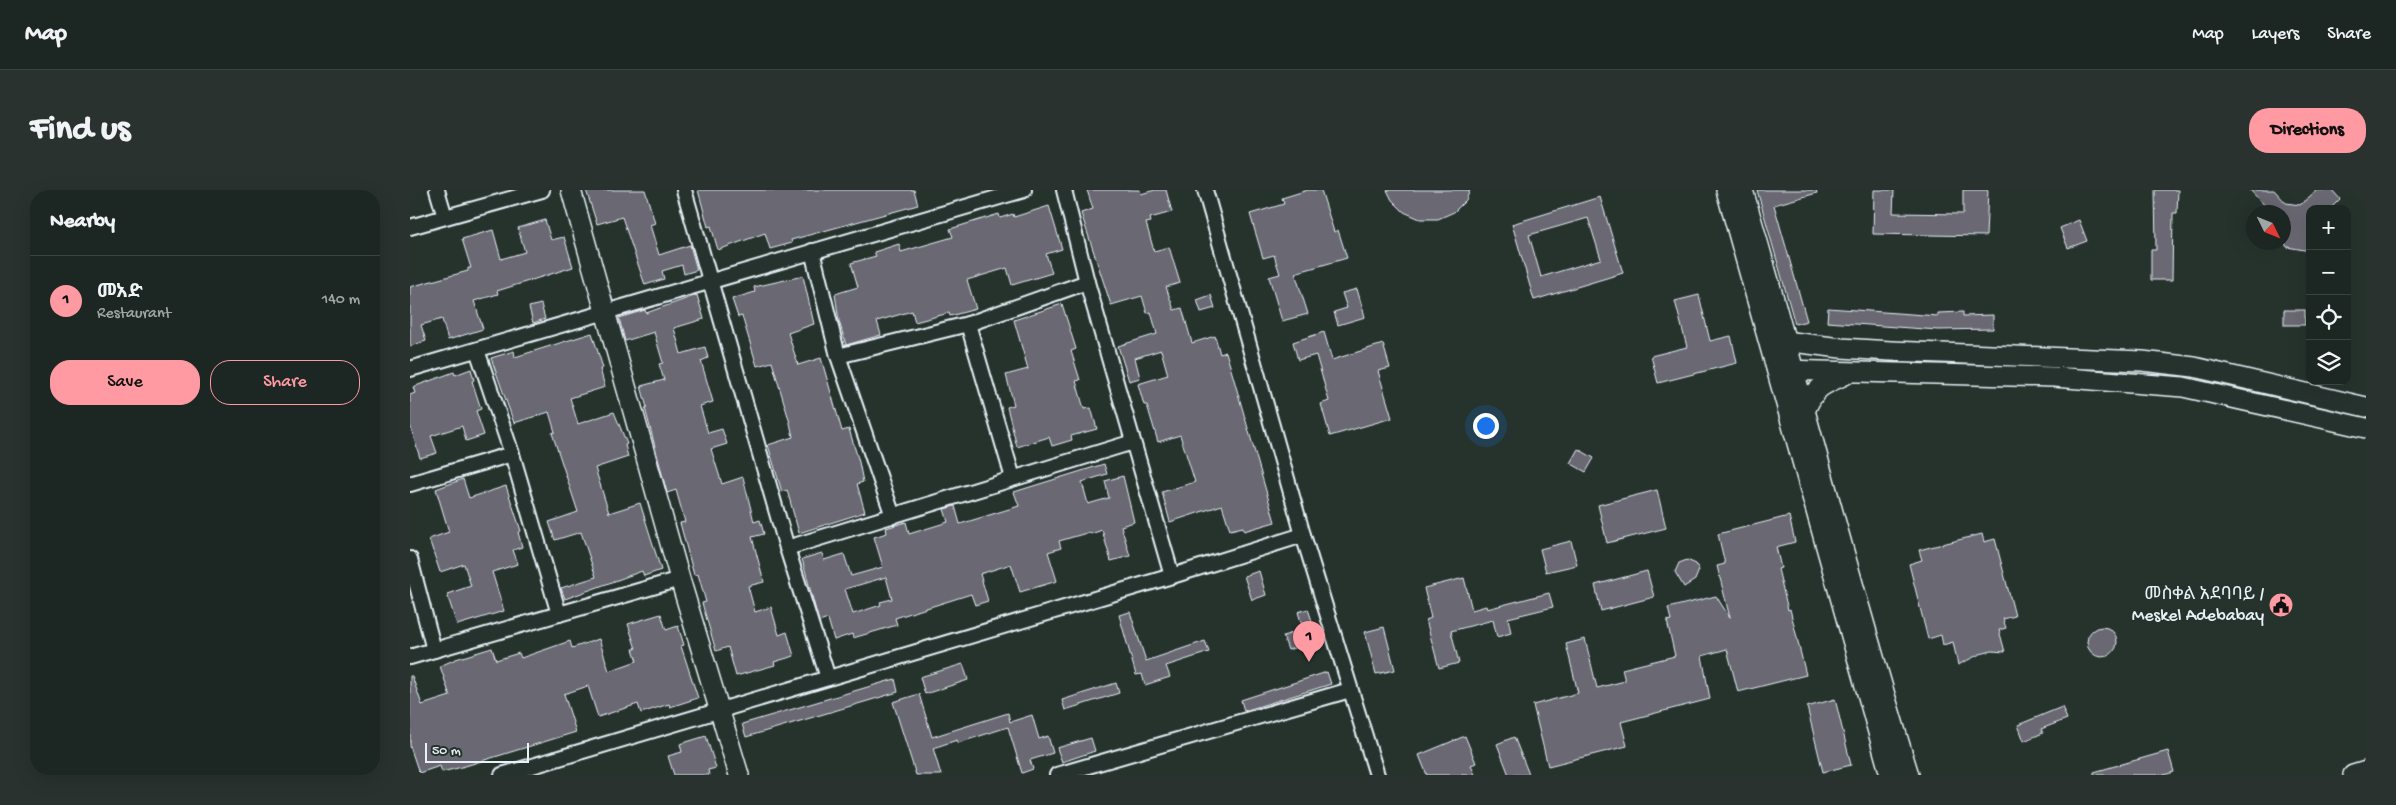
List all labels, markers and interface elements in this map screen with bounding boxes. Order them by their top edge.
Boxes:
text: Map [25,20,67,49]
text: Map [2192,24,2224,45]
text: Layers [2252,24,2299,45]
text: Share [2327,24,2371,45]
button: Directions [2249,108,2366,153]
text: Find us [30,110,130,151]
north arrow [2246,205,2291,250]
map controls [2306,205,2351,385]
button: + [2306,205,2351,250]
text: Nearby [50,210,115,235]
button: − [2306,250,2351,295]
text: መአድ [97,282,143,305]
text: 1 [63,291,69,310]
text: 140 m [322,291,360,310]
button: locate [2306,295,2351,340]
text: Restaurant [97,305,171,324]
button: layers [2306,340,2351,385]
button: Save [50,360,200,405]
button: Share [210,360,360,405]
your location [1473,413,1499,439]
place label: መስቀል አደባባይ / Meskel Adebabay [2132,585,2265,627]
public building icon: መስቀል አደባባይ / Meskel Adebabay [2268,592,2294,618]
pin: 1 [1293,621,1325,662]
scale bar [425,740,529,763]
text: 50 m [432,743,461,760]

